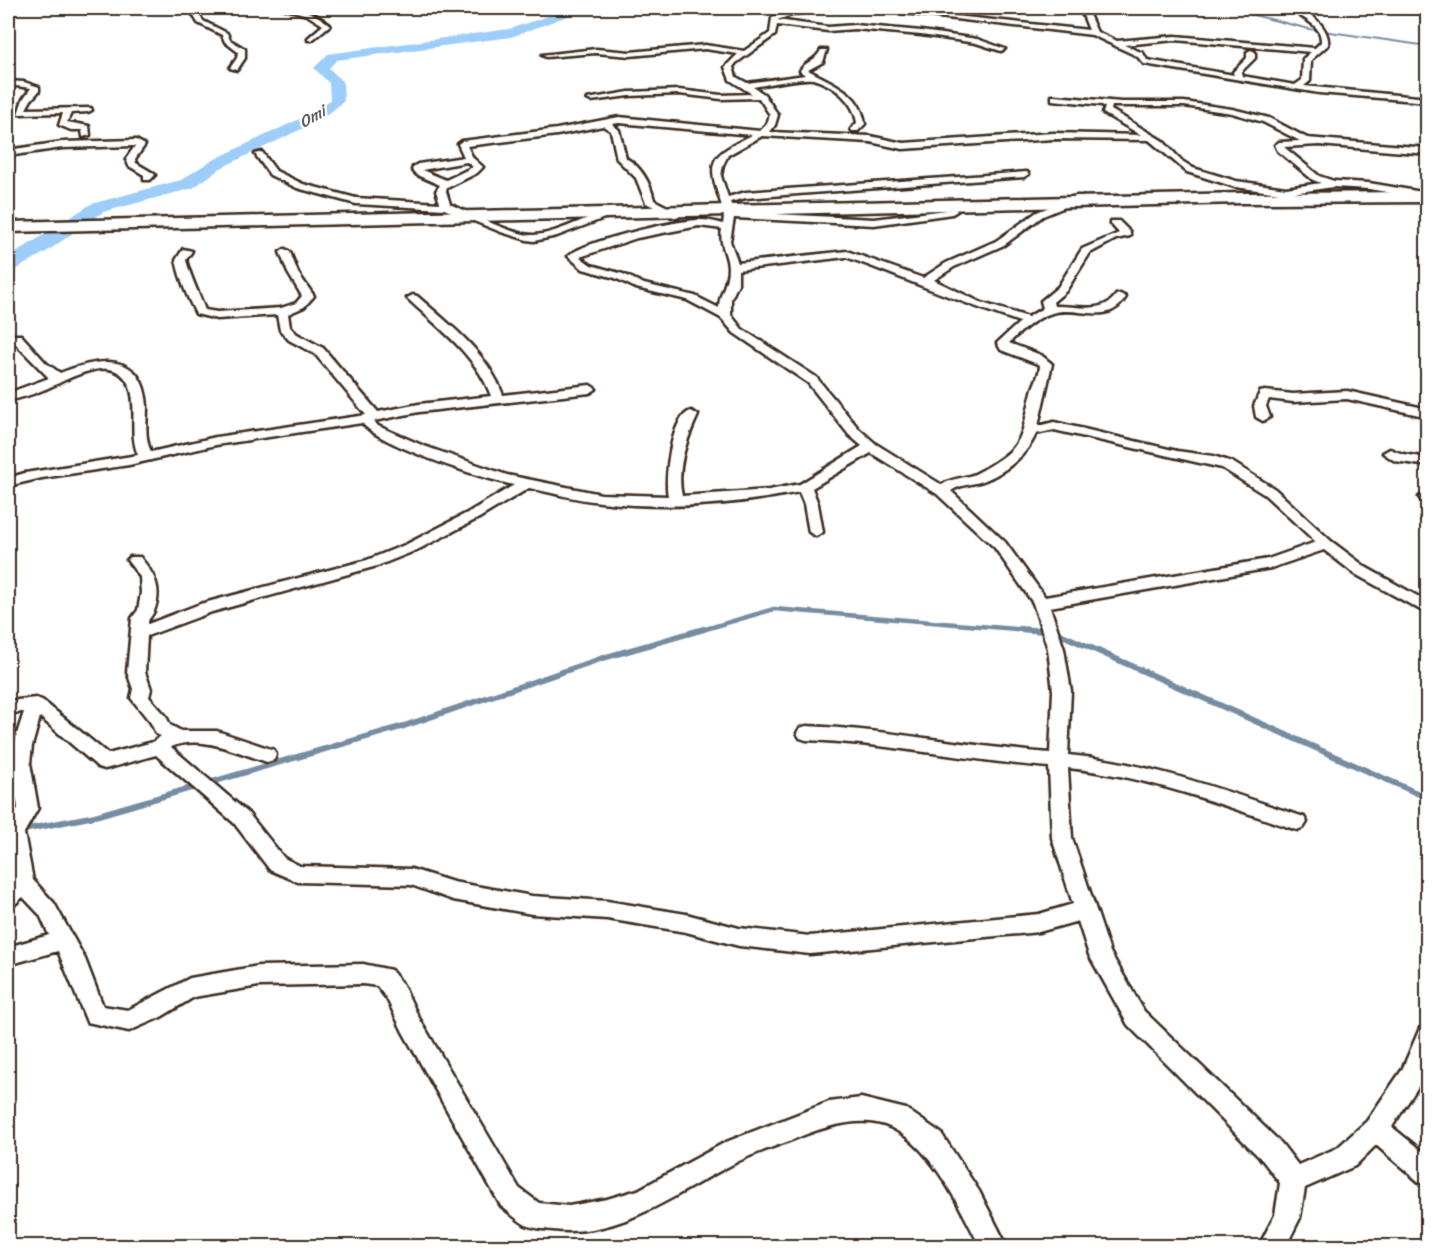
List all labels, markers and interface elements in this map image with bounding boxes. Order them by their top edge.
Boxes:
water label: Omi [293,95,334,136]

